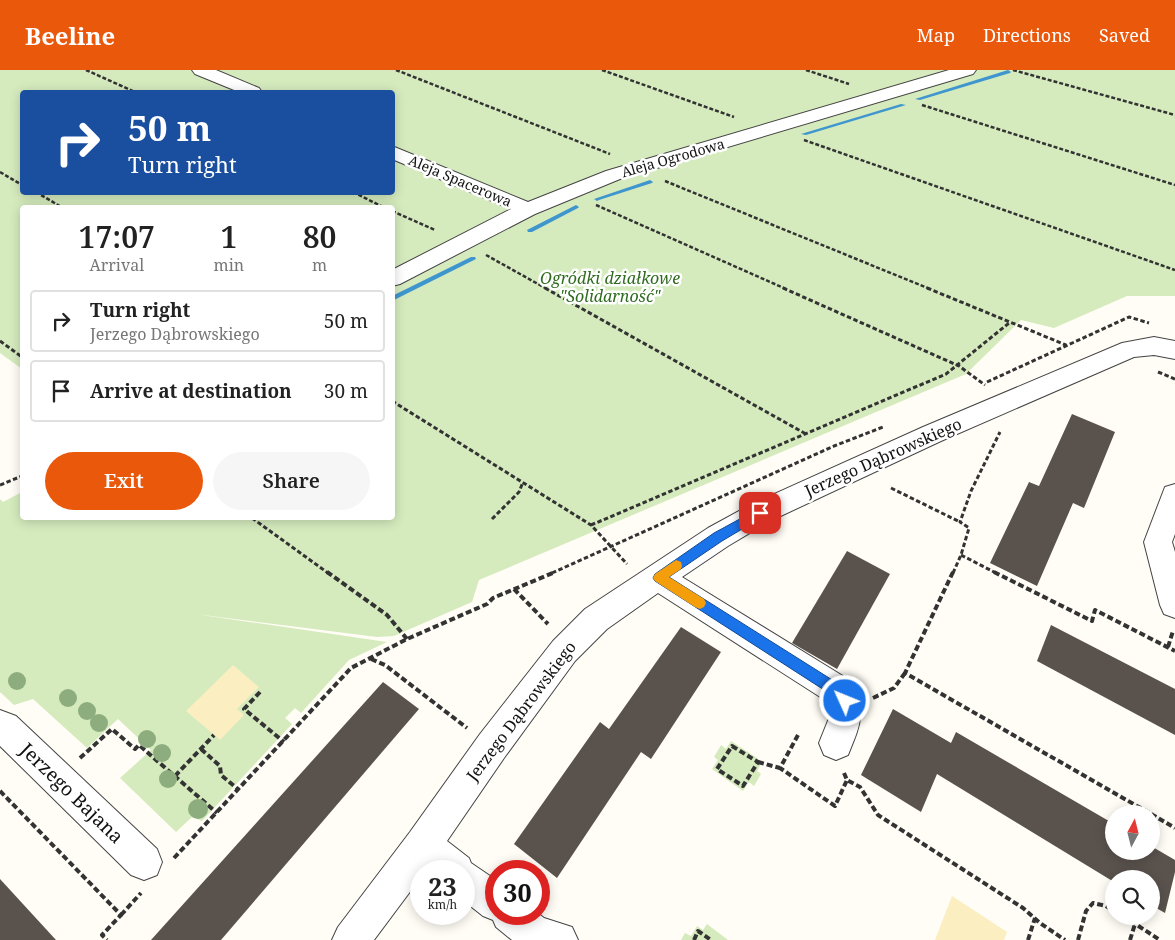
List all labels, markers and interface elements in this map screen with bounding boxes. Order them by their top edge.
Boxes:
text: Beeline [25,19,115,52]
text: Map [917,23,955,47]
text: Directions [983,23,1071,47]
text: Saved [1099,23,1150,47]
text: 50 m [128,104,211,151]
icon: right [45,110,110,175]
street label: Aleja Ogrodowa [619,134,727,181]
text: Turn right [128,149,237,179]
street label: Aleja Spacerowa [406,150,515,211]
text: 17:07 [79,216,155,257]
text: 1 [220,216,237,257]
text: 80 [303,216,336,257]
text: Arrival [89,254,144,276]
text: min [214,254,244,276]
text: m [312,254,327,276]
park label: Ogródki działkowe "Solidarność" [540,267,680,307]
text: Turn right [90,297,190,323]
icon: right [47,307,75,335]
text: 50 m [324,308,368,334]
text: Jerzego Dąbrowskiego [90,323,260,345]
icon: arrive [47,377,75,405]
text: Arrive at destination [90,378,292,404]
text: 30 m [324,378,368,404]
street label: Jerzego Dąbrowskiego [800,412,965,502]
button: Exit [45,452,203,510]
button: Share [213,452,370,510]
pin [739,492,781,534]
icon: arrive [746,499,774,527]
street label: Jerzego Dąbrowskiego [461,637,581,786]
position arrow [818,674,870,726]
street label: Jerzego Bajana [14,736,129,849]
north arrow [1105,805,1160,860]
map controls [1105,805,1160,925]
speed limit sign: 30 [485,860,550,925]
text: 23 [428,869,457,903]
button: search [1105,870,1160,925]
text: km/h [428,896,457,913]

